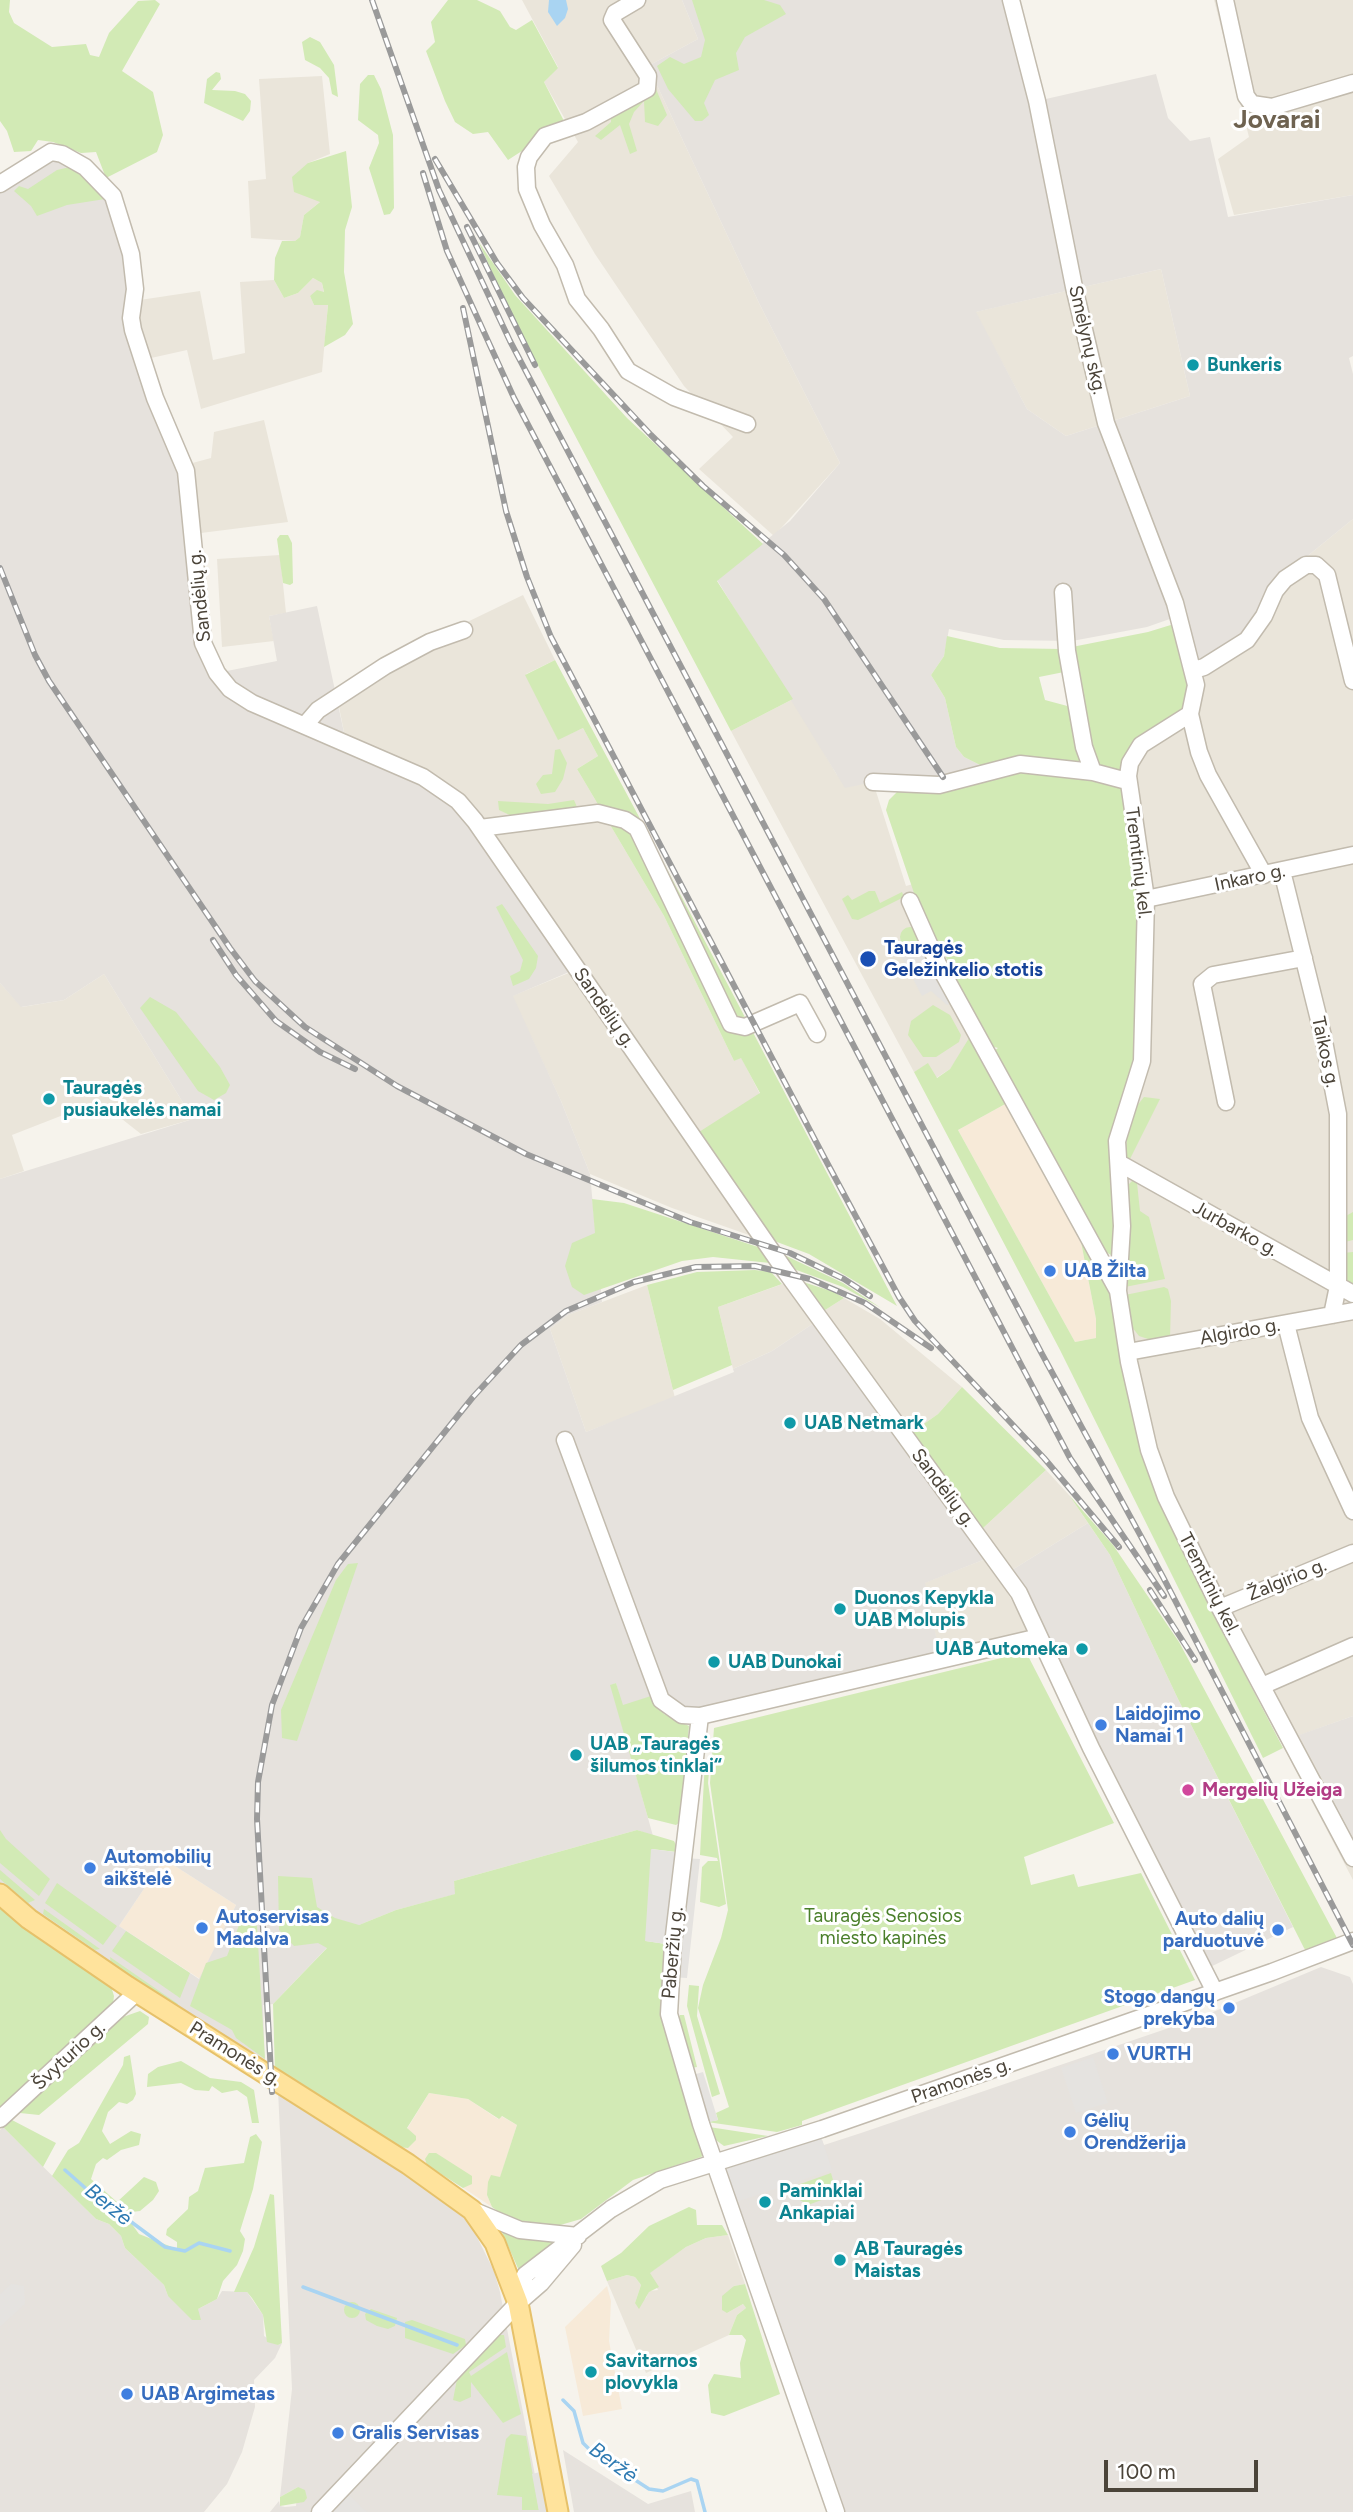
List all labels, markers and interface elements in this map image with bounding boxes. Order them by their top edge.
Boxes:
district label: Jovarai [1233,104,1321,136]
street label: Smėlynų skg. [1063,283,1111,397]
place label: Bunkeris [1207,354,1281,376]
marker: Bunkeris [1185,357,1201,373]
street label: Sandėlių g. [184,549,216,643]
street label: Tremtinių kel. [1120,806,1156,920]
street label: Inkaro g. [1213,859,1287,897]
place label: Tauragės Geležinkelio stotis [884,937,1043,981]
marker: Tauragės Geležinkelio stotis [858,949,878,969]
street label: Sandėlių g. [568,964,640,1052]
street label: Taikos g. [1306,1014,1344,1090]
place label: Tauragės pusiaukelės namai [63,1077,221,1121]
marker: Tauragės pusiaukelės namai [41,1091,57,1107]
street label: Jurbarko g. [1188,1196,1282,1262]
place label: UAB Žilta [1064,1260,1146,1282]
marker: UAB Žilta [1042,1263,1058,1279]
street label: Algirdo g. [1198,1314,1282,1350]
place label: UAB Netmark [804,1412,924,1434]
marker: UAB Netmark [782,1415,798,1431]
street label: Sandėlių g. [906,1444,980,1532]
street label: Tremtinių kel. [1173,1529,1245,1639]
street label: Žalgirio g. [1244,1554,1330,1606]
place label: Duonos Kepykla UAB Molupis [854,1587,994,1631]
marker: Duonos Kepykla UAB Molupis [832,1601,848,1617]
place label: UAB Automeka [935,1638,1068,1660]
marker: UAB Automeka [1074,1641,1090,1657]
place label: UAB Dunokai [728,1651,842,1673]
marker: UAB Dunokai [706,1654,722,1670]
place label: Laidojimo Namai 1 [1115,1703,1201,1747]
marker: Laidojimo Namai 1 [1093,1717,1109,1733]
place label: UAB „Tauragės šilumos tinklai“ [590,1733,722,1777]
marker: UAB „Tauragės šilumos tinklai“ [568,1747,584,1763]
place label: Mergelių Užeiga [1202,1779,1342,1801]
marker: Mergelių Užeiga [1180,1782,1196,1798]
place label: Automobilių aikštelė [104,1846,211,1890]
marker: Automobilių aikštelė [82,1860,98,1876]
park label: Tauragės Senosios miesto kapinės [804,1905,962,1949]
place label: Autoservisas Madalva [216,1906,329,1950]
street label: Paberžių g. [658,1906,688,2000]
place label: Auto dalių parduotuvė [1163,1908,1264,1952]
marker: Autoservisas Madalva [194,1920,210,1936]
marker: Auto dalių parduotuvė [1270,1922,1286,1938]
place label: Stogo dangų prekyba [1104,1986,1215,2030]
marker: Stogo dangų prekyba [1221,2000,1237,2016]
street label: Švyturio g. [28,2017,110,2095]
street label: Pramonės g. [185,2017,285,2091]
place label: VURTH [1127,2043,1191,2065]
marker: VURTH [1105,2046,1121,2062]
street label: Pramonės g. [908,2053,1014,2109]
place label: Gėlių Orendžerija [1084,2110,1186,2154]
marker: Gėlių Orendžerija [1062,2124,1078,2140]
water label: Beržė [79,2178,137,2232]
place label: Paminklai Ankapiai [779,2180,863,2224]
marker: Paminklai Ankapiai [757,2194,773,2210]
place label: AB Tauragės Maistas [854,2238,963,2282]
marker: AB Tauragės Maistas [832,2252,848,2268]
place label: Savitarnos plovykla [605,2350,697,2394]
marker: Savitarnos plovykla [583,2364,599,2380]
place label: UAB Argimetas [141,2383,275,2405]
marker: UAB Argimetas [119,2386,135,2402]
place label: Gralis Servisas [352,2422,479,2444]
marker: Gralis Servisas [330,2425,346,2441]
water label: Beržė [584,2437,642,2489]
scale bar [1108,2446,1262,2490]
text: 100 m [1117,2459,1176,2484]

